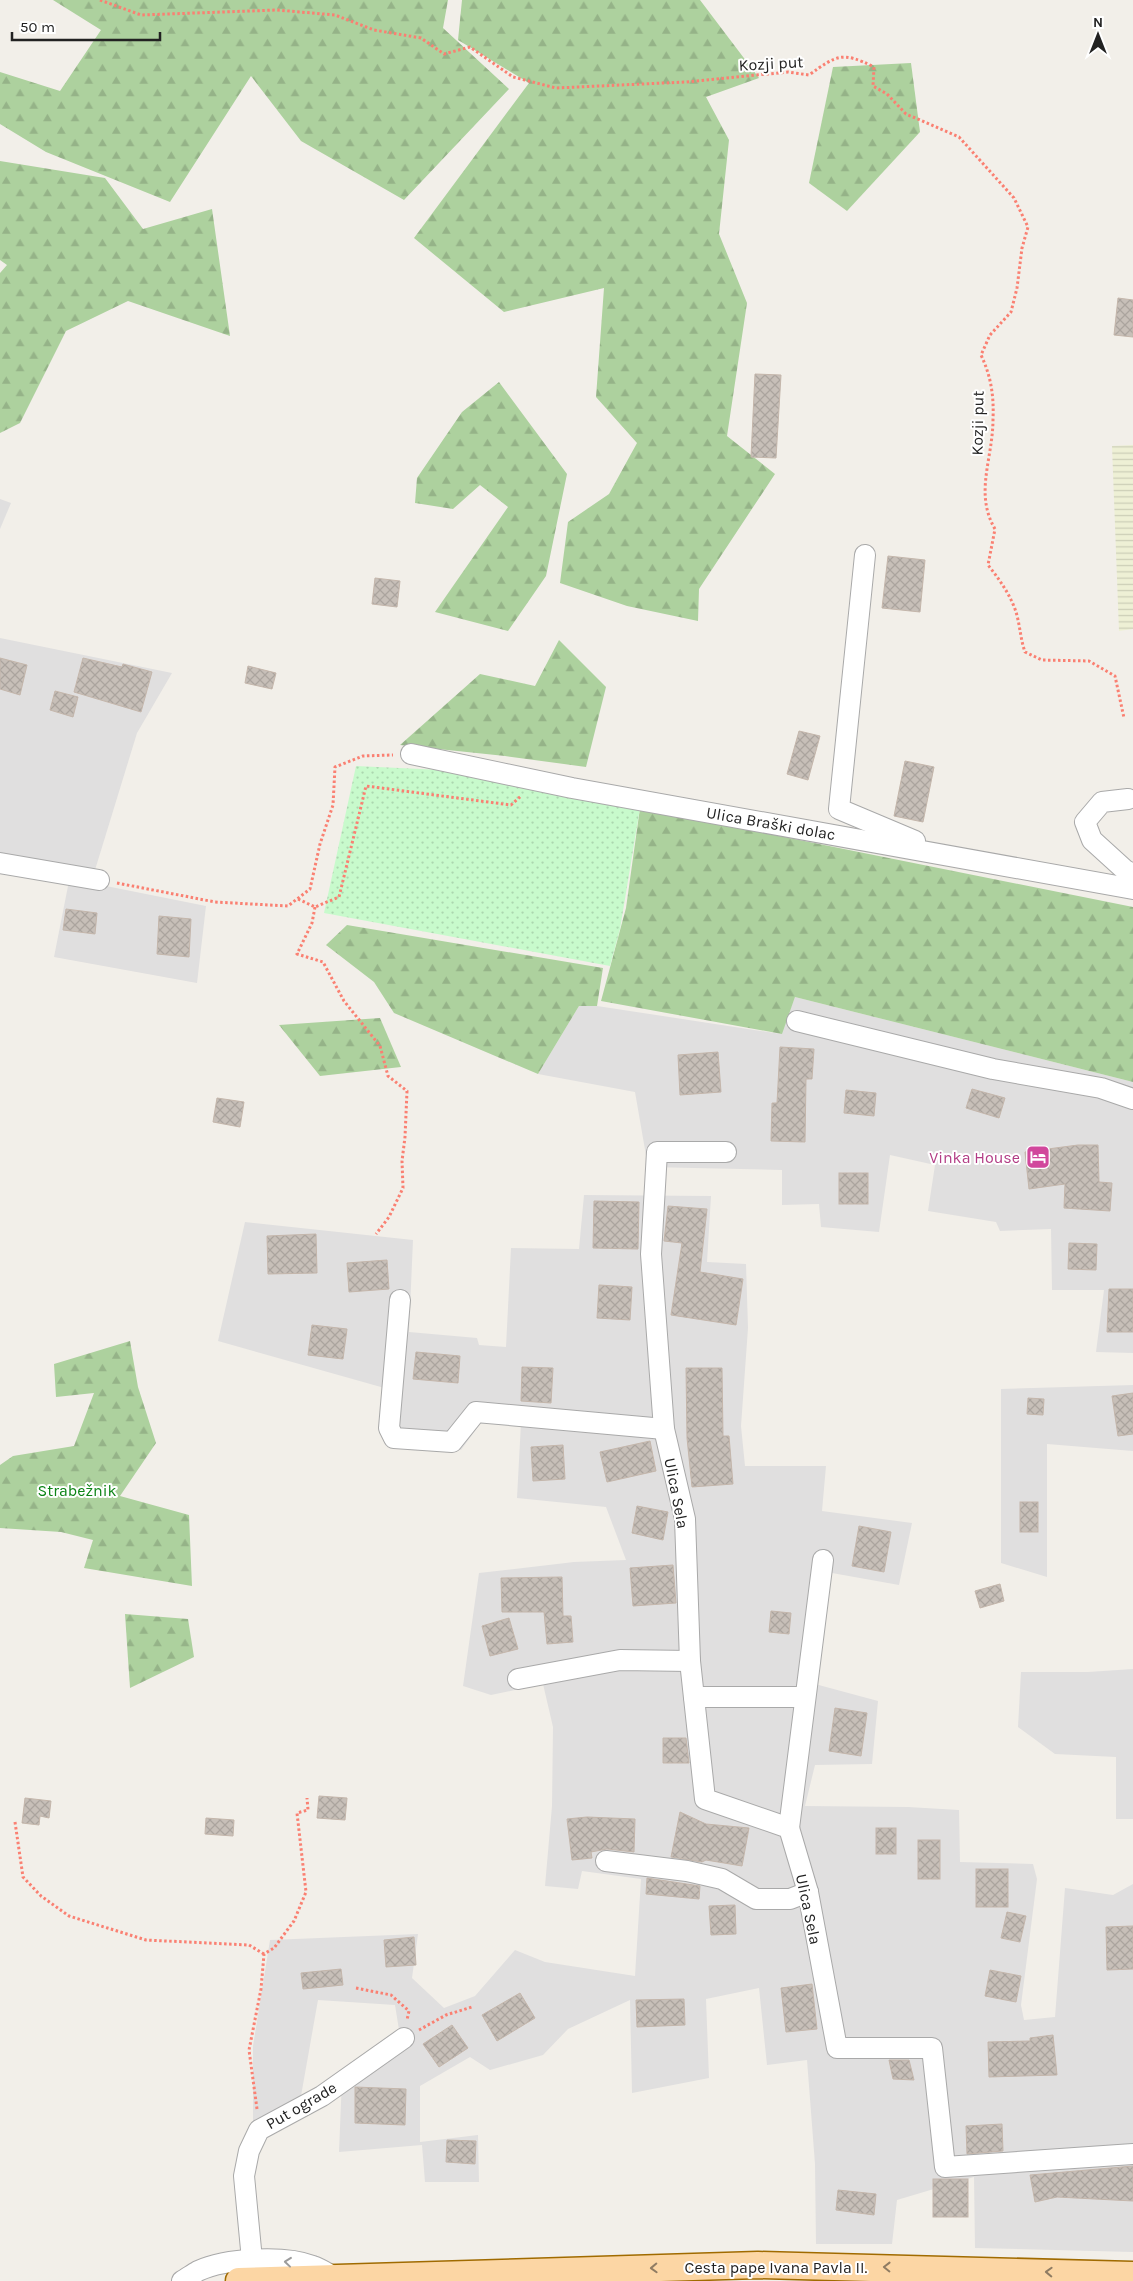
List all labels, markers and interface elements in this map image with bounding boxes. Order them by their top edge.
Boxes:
scale bar [12,10,160,42]
north arrow [1073,10,1123,60]
text: N [1093,14,1103,31]
text: 50 m [20,18,55,36]
street label: Kozji put [738,52,804,75]
street label: Kozji put [967,390,988,456]
street label: Ulica Braški dolac [705,803,837,844]
hotel icon: Vinka House [1025,1144,1051,1170]
place label: Vinka House [929,1148,1020,1167]
street label: Ulica Sela [660,1456,693,1530]
park label: Strabežnik [37,1481,117,1500]
street label: Ulica Sela [792,1872,825,1946]
street label: Put ograde [263,2078,340,2133]
one-way arrow [284,2257,292,2268]
street label: Cesta pape Ivana Pavla II. [685,2258,868,2277]
one-way arrow [883,2262,890,2272]
one-way arrow [650,2263,658,2273]
one-way arrow [1045,2266,1053,2277]

